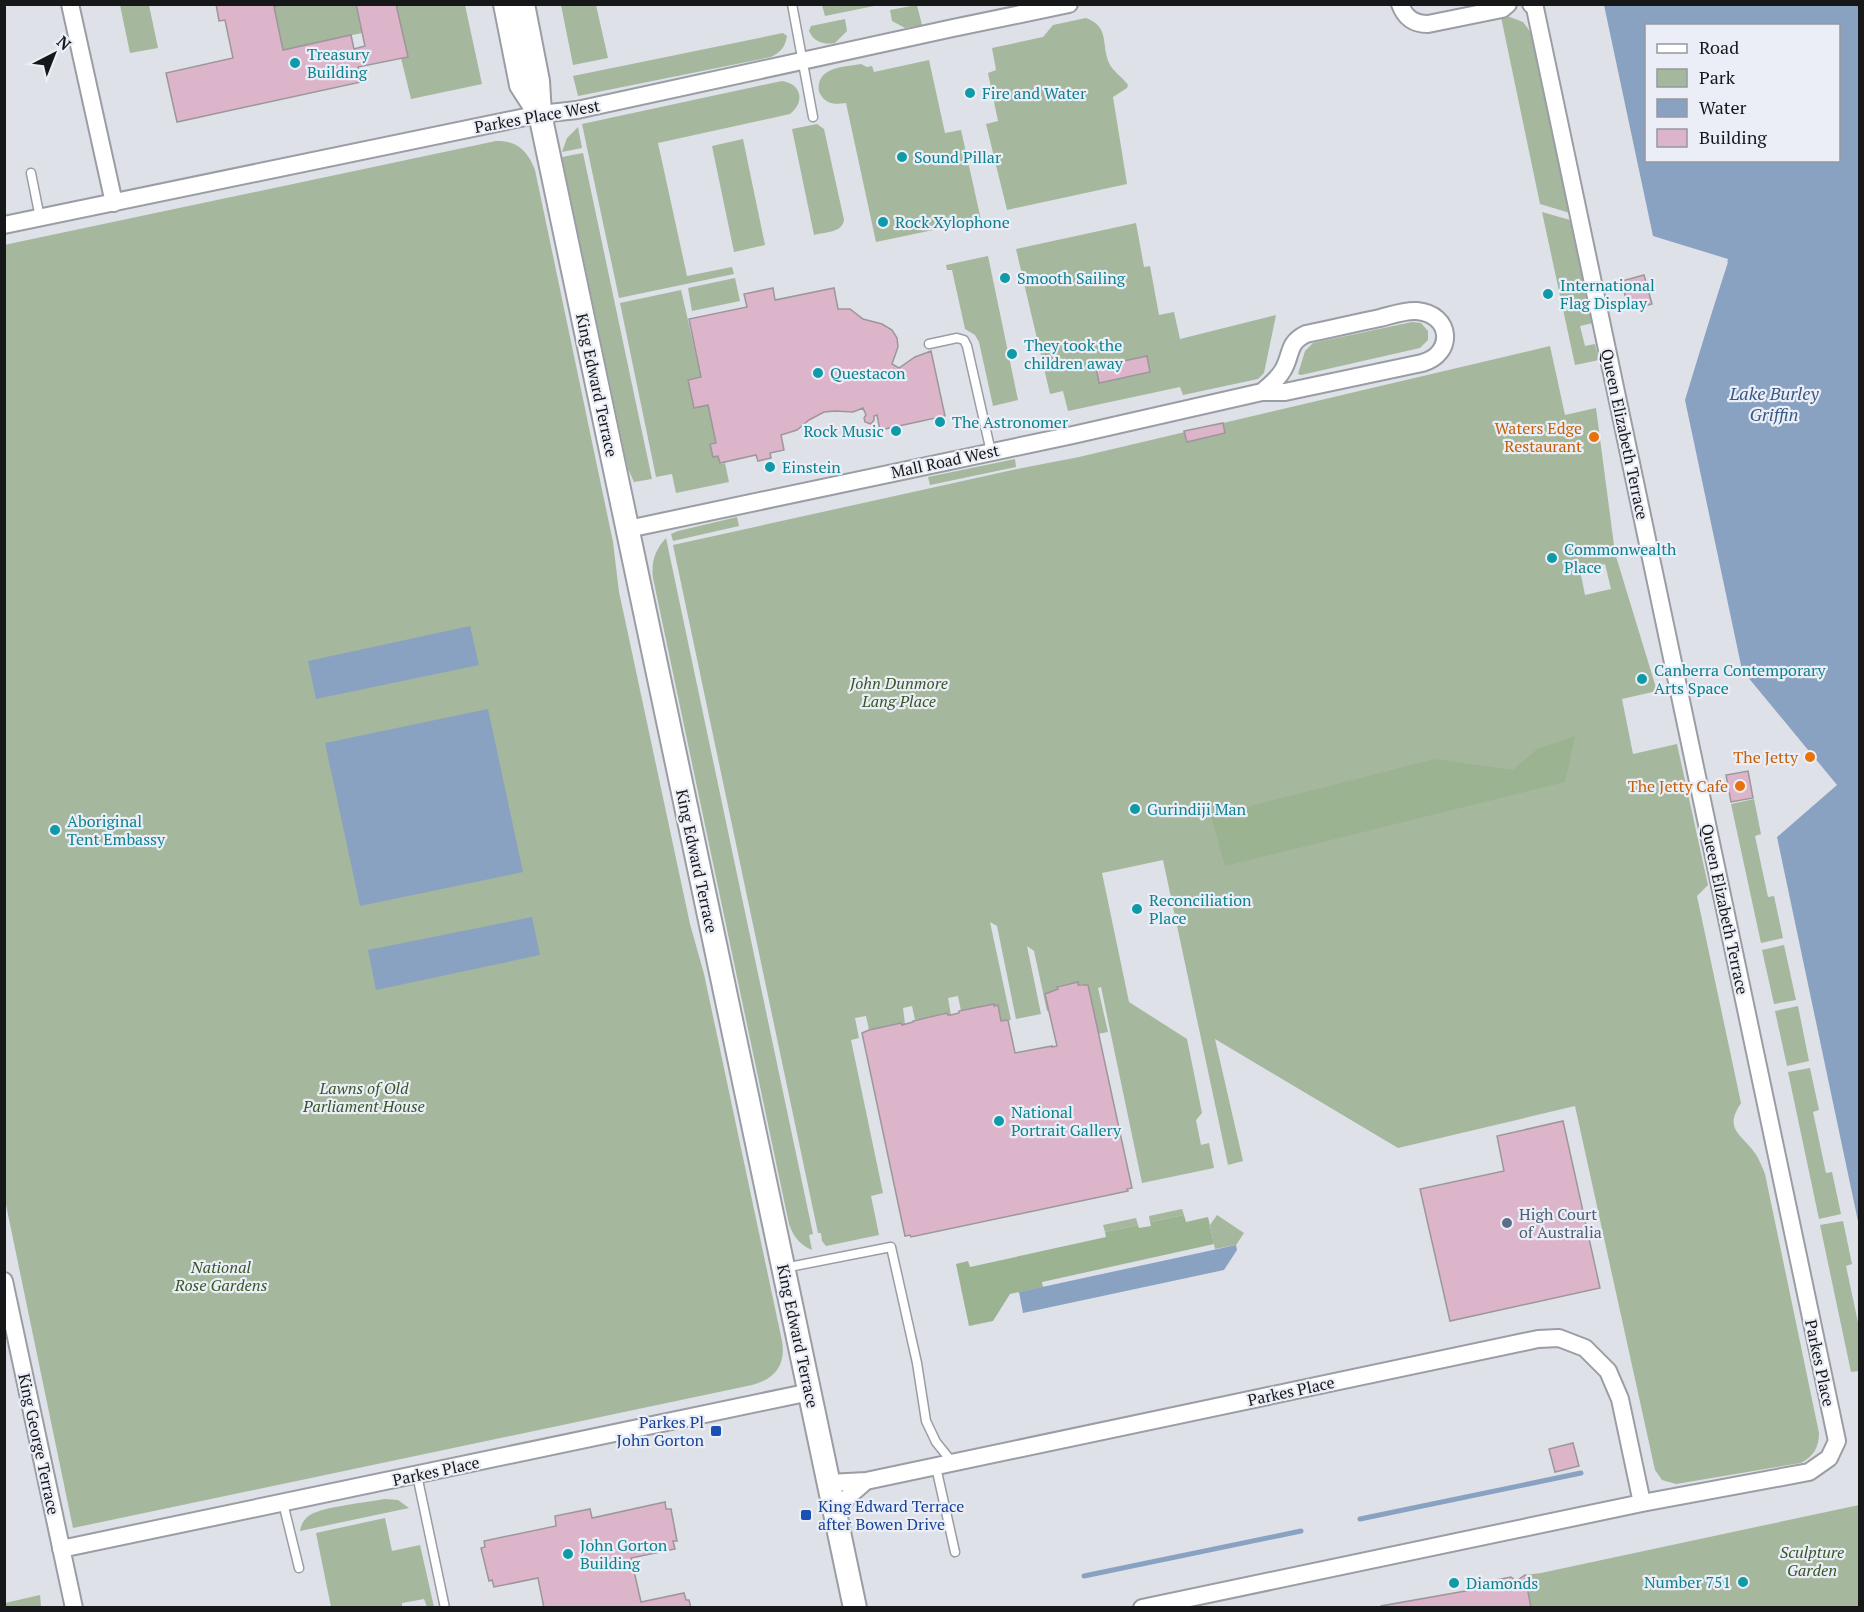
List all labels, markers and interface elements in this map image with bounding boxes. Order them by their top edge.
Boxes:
north arrow [24,24,84,84]
legend [1645,24,1840,162]
text: N [52,31,76,55]
text: Road [1699,35,1739,59]
place label: Treasury Building [307,43,370,83]
marker: Treasury Building [288,56,302,70]
text: Park [1699,65,1736,89]
place label: Fire and Water [982,82,1087,104]
marker: Fire and Water [963,86,977,100]
street label: Parkes Place West [473,94,602,138]
text: Water [1699,95,1746,119]
text: Building [1699,125,1767,149]
place label: Sound Pillar [914,146,1002,168]
marker: Sound Pillar [895,150,909,164]
place label: Rock Xylophone [895,211,1010,233]
marker: Rock Xylophone [876,215,890,229]
place label: Smooth Sailing [1017,267,1126,289]
marker: Smooth Sailing [998,271,1012,285]
place label: International Flag Display [1560,274,1655,314]
marker: International Flag Display [1541,287,1555,301]
street label: King Edward Terrace [571,311,623,459]
place label: They took the children away [1024,334,1124,374]
marker: They took the children away [1005,347,1019,361]
street label: Queen Elizabeth Terrace [1596,347,1654,521]
place label: Questacon [830,362,906,384]
marker: Questacon [811,366,825,380]
water label: Lake Burley Griffin [1728,381,1819,426]
place label: The Astronomer [952,411,1069,433]
marker: The Astronomer [933,415,947,429]
place label: Waters Edge Restaurant [1494,417,1582,457]
place label: Rock Music [803,420,884,442]
marker: Rock Music [889,424,903,438]
marker: Waters Edge Restaurant [1587,430,1601,444]
street label: Mall Road West [889,439,1001,483]
place label: Einstein [782,456,841,478]
marker: Einstein [763,460,777,474]
place label: Commonwealth Place [1564,538,1677,578]
marker: Commonwealth Place [1545,551,1559,565]
place label: Canberra Contemporary Arts Space [1654,659,1827,699]
park label: John Dunmore Lang Place [849,672,948,712]
marker: Canberra Contemporary Arts Space [1635,672,1649,686]
place label: The Jetty [1733,746,1799,768]
marker: The Jetty [1803,750,1817,764]
place label: The Jetty Cafe [1628,775,1728,797]
marker: The Jetty Cafe [1733,779,1747,793]
street label: King Edward Terrace [671,787,723,935]
place label: Gurindiji Man [1147,798,1247,820]
marker: Gurindiji Man [1128,802,1142,816]
place label: Aboriginal Tent Embassy [67,810,166,850]
street label: Queen Elizabeth Terrace [1696,822,1754,996]
marker: Aboriginal Tent Embassy [48,823,62,837]
place label: Reconciliation Place [1149,889,1252,929]
marker: Reconciliation Place [1130,902,1144,916]
park label: Lawns of Old Parliament House [302,1077,425,1117]
place label: National Portrait Gallery [1011,1101,1122,1141]
marker: National Portrait Gallery [992,1114,1006,1128]
place label: High Court of Australia [1519,1203,1602,1243]
marker: High Court of Australia [1500,1216,1514,1230]
park label: National Rose Gardens [174,1256,268,1296]
street label: King Edward Terrace [772,1262,824,1410]
street label: Parkes Place [1800,1318,1840,1408]
street label: King George Terrace [13,1371,65,1517]
street label: Parkes Place [1246,1371,1336,1411]
place label: Parkes Pl John Gorton [617,1411,704,1451]
marker: Parkes Pl John Gorton [709,1424,723,1438]
street label: Parkes Place [391,1451,481,1491]
place label: King Edward Terrace after Bowen Drive [818,1495,964,1535]
marker: King Edward Terrace after Bowen Drive [799,1508,813,1522]
place label: John Gorton Building [580,1534,668,1574]
park label: Sculpture Garden [1780,1541,1844,1581]
marker: John Gorton Building [561,1547,575,1561]
place label: Number 751 [1644,1571,1731,1593]
place label: Diamonds [1466,1572,1538,1594]
marker: Number 751 [1736,1575,1750,1589]
marker: Diamonds [1447,1576,1461,1590]

